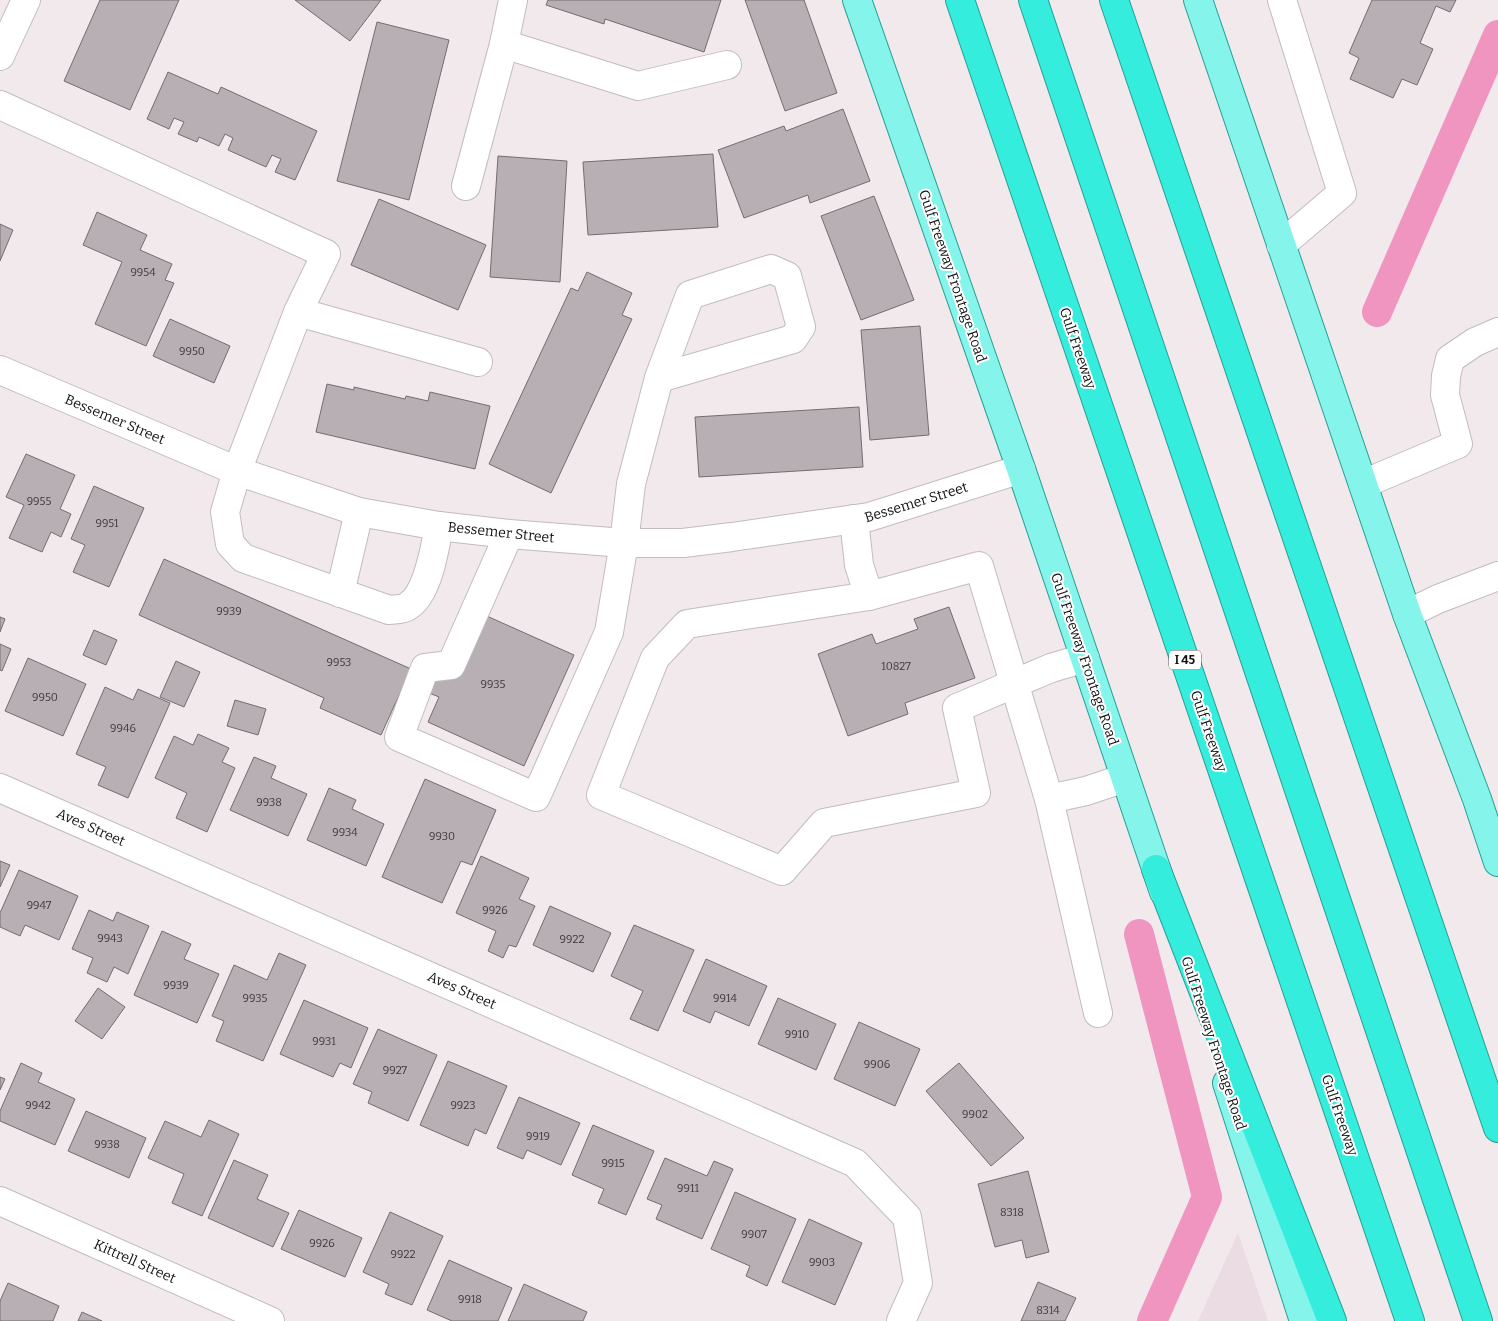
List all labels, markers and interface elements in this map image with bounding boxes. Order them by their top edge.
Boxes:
street label: Gulf Freeway Frontage Road [915,188,990,365]
house number: 9954 [130,266,156,279]
street label: Gulf Freeway [1056,305,1100,392]
house number: 9950 [179,345,205,358]
street label: Bessemer Street [62,391,167,448]
street label: Bessemer Street [862,479,970,526]
house number: 9955 [27,495,51,508]
house number: 9951 [95,517,119,530]
street label: Bessemer Street [447,518,555,547]
street label: Gulf Freeway Frontage Road [1047,571,1122,748]
house number: 9939 [216,605,242,618]
road number: I 45 [1169,650,1201,670]
house number: 9953 [327,656,351,669]
house number: 10827 [881,660,911,673]
house number: 9935 [481,678,506,691]
street label: Gulf Freeway [1187,688,1231,775]
house number: 9950 [32,691,58,704]
house number: 9946 [110,722,136,735]
house number: 9938 [256,796,282,809]
street label: Aves Street [54,805,128,850]
house number: 9934 [332,826,358,839]
house number: 9930 [429,830,455,843]
house number: 9947 [27,899,52,912]
house number: 9926 [482,904,508,917]
house number: 9943 [97,932,123,945]
house number: 9922 [560,933,584,946]
street label: Gulf Freeway Frontage Road [1177,954,1250,1132]
street label: Aves Street [425,968,499,1013]
house number: 9939 [163,979,189,992]
house number: 9935 [243,992,268,1005]
house number: 9914 [713,992,737,1005]
house number: 9910 [785,1028,809,1041]
house number: 9931 [312,1035,336,1048]
house number: 9906 [864,1058,890,1071]
house number: 9927 [383,1064,408,1077]
street label: Gulf Freeway [1318,1072,1362,1159]
house number: 9942 [25,1099,51,1112]
house number: 9923 [450,1099,476,1112]
house number: 9902 [962,1108,988,1121]
house number: 9919 [526,1130,550,1143]
house number: 9938 [94,1138,120,1151]
house number: 9915 [601,1157,625,1170]
house number: 9911 [677,1182,699,1195]
house number: 8318 [1000,1206,1024,1219]
house number: 9907 [741,1228,767,1241]
street label: Kittrell Street [91,1236,178,1287]
house number: 9926 [309,1237,335,1250]
house number: 9922 [391,1248,415,1261]
house number: 9903 [809,1256,835,1269]
house number: 9918 [458,1293,482,1306]
house number: 8314 [1036,1304,1060,1317]

